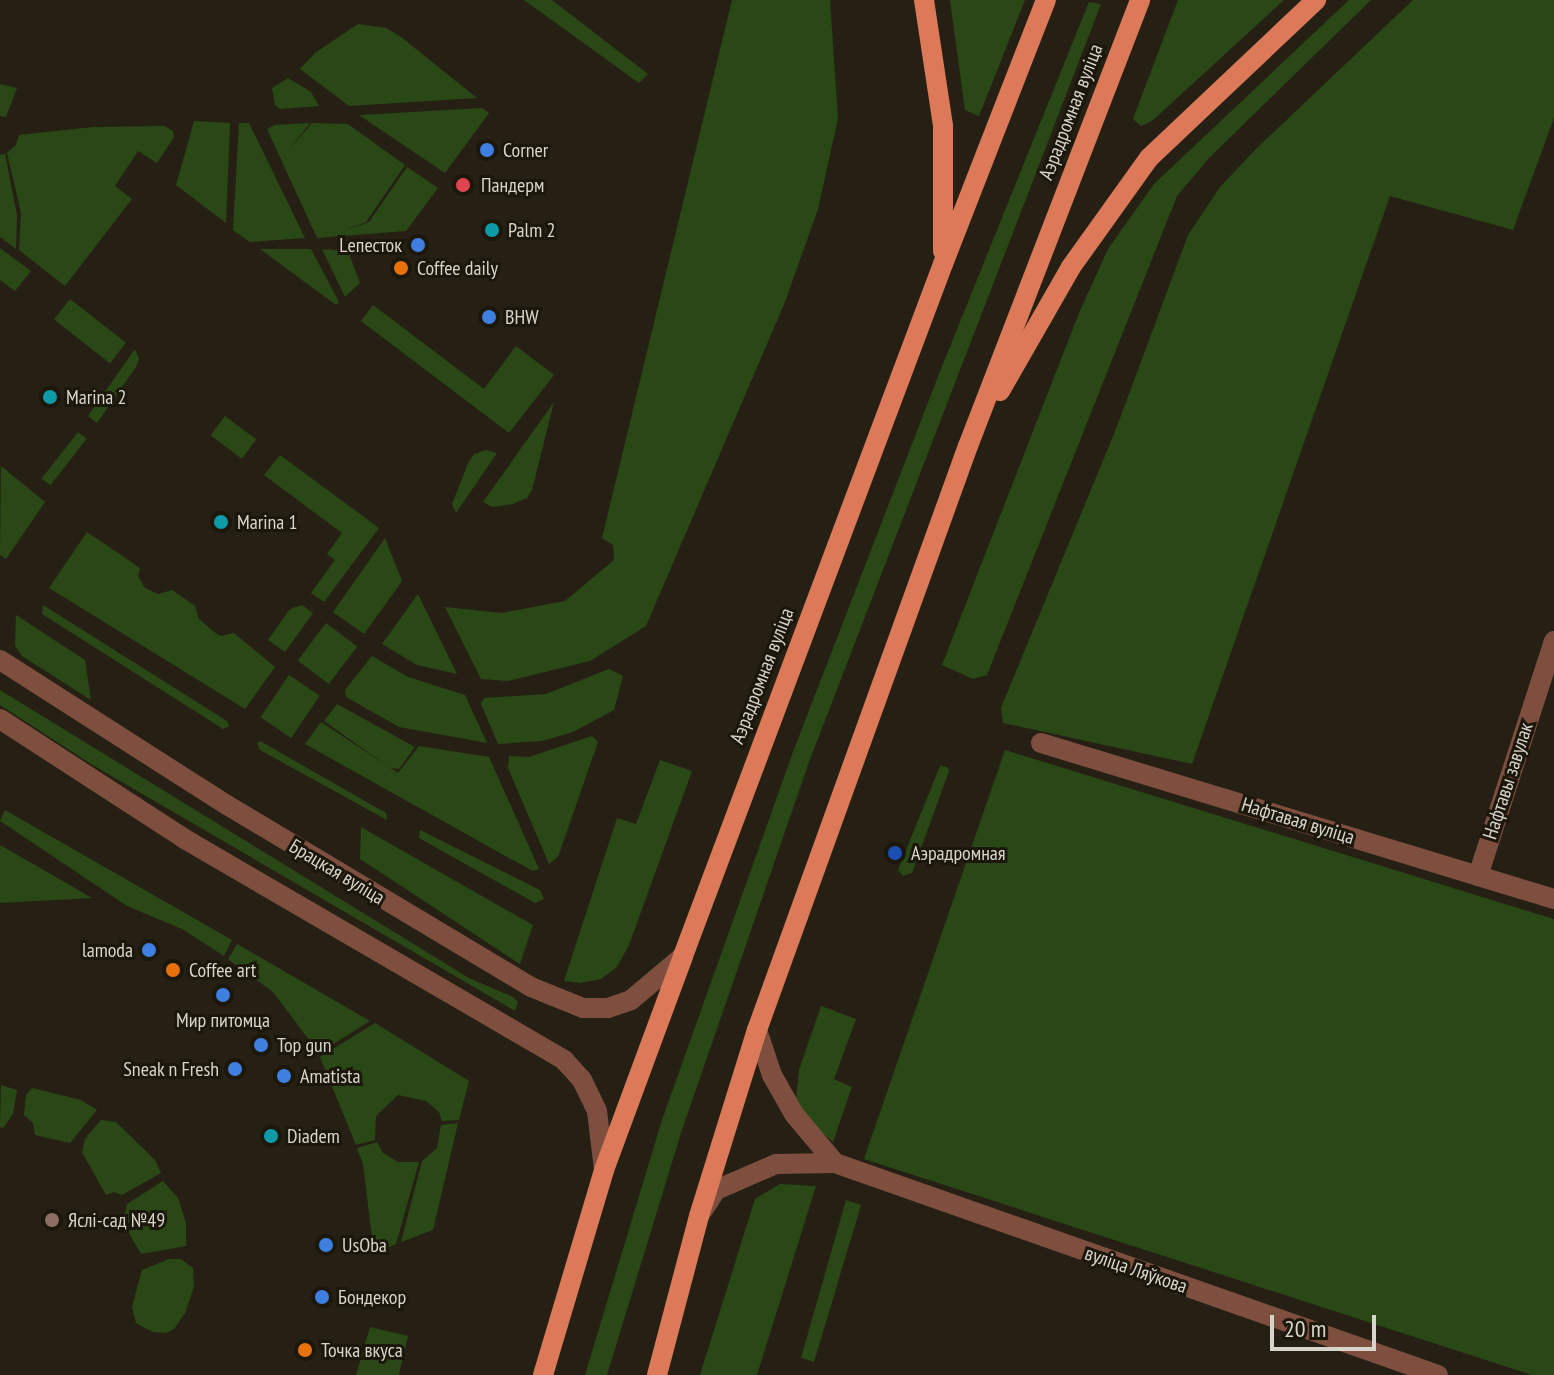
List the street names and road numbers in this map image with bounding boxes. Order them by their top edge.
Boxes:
street label: Аэрадромная вуліца [1034,41,1108,183]
street label: Аэрадромная вуліца [725,605,799,747]
street label: Нафтавы завулак [1478,720,1538,842]
street label: Нафтавая вуліца [1239,792,1357,850]
street label: Брацкая вуліца [285,834,389,910]
street label: вуліца Ляўкова [1082,1241,1190,1299]

